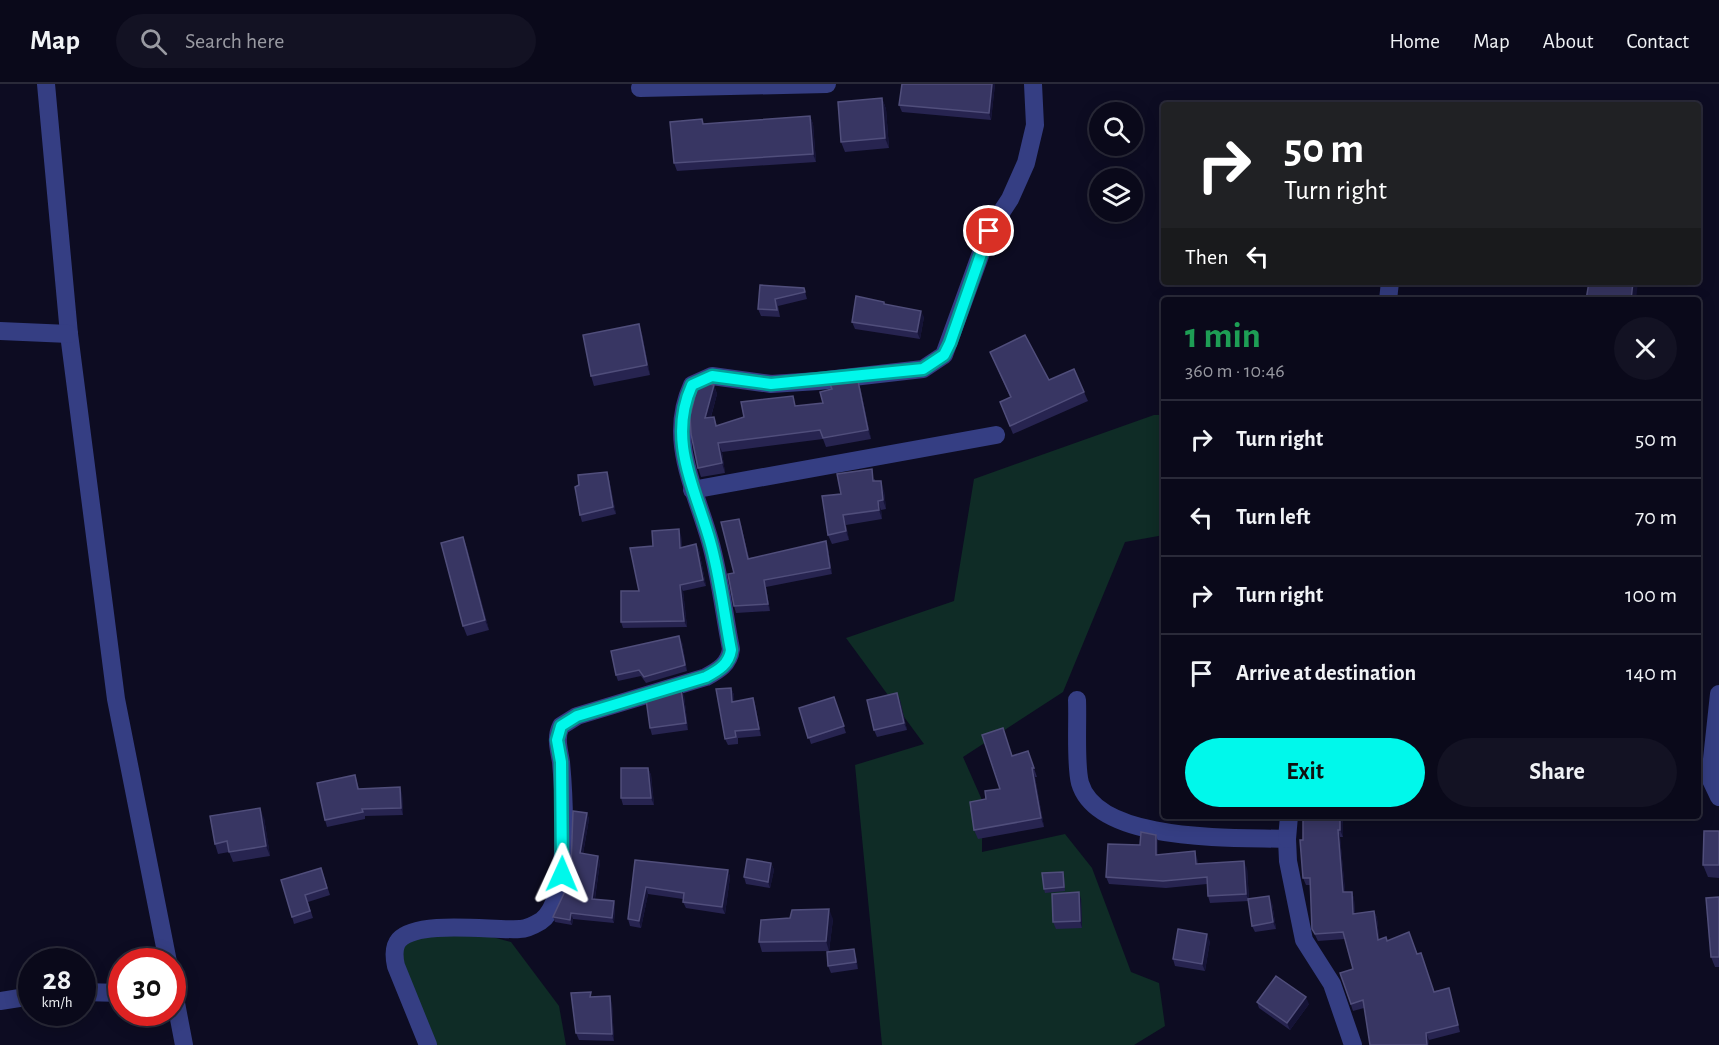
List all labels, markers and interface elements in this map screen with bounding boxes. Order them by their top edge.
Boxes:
search box [116,14,536,68]
icon: search [137,25,170,58]
text: Map [30,27,80,55]
text: Search here [185,30,284,52]
text: Home [1389,31,1440,52]
text: Map [1473,31,1510,52]
text: About [1543,31,1593,52]
text: Contact [1626,31,1689,52]
map controls [1089,102,1143,222]
button: search [1089,102,1143,156]
icon: right [1185,126,1263,204]
text: 50 m [1284,128,1364,170]
button: layers [1089,168,1143,222]
text: Turn right [1284,177,1387,204]
pin [963,205,1014,256]
icon: arrive [972,214,1005,247]
icon: left [1241,240,1274,273]
text: Then [1185,246,1229,268]
button: close [1614,317,1677,380]
text: 1 min [1185,318,1261,354]
text: 360 m · 10:46 [1185,361,1285,381]
icon: right [1185,423,1218,456]
text: Turn right [1236,428,1323,450]
text: 50 m [1635,428,1677,450]
icon: left [1185,501,1218,534]
text: Turn left [1236,506,1310,528]
text: 70 m [1635,506,1677,528]
icon: right [1185,579,1218,612]
text: Turn right [1236,584,1323,606]
text: 100 m [1625,584,1677,606]
icon: arrive [1185,657,1218,690]
text: Arrive at destination [1236,662,1416,684]
text: 140 m [1626,662,1677,684]
button: Exit [1185,738,1425,807]
button: Share [1437,738,1677,807]
position arrow [530,842,594,906]
speed limit sign: 30 [108,948,186,1026]
text: 28 [43,965,71,995]
text: km/h [42,995,72,1010]

